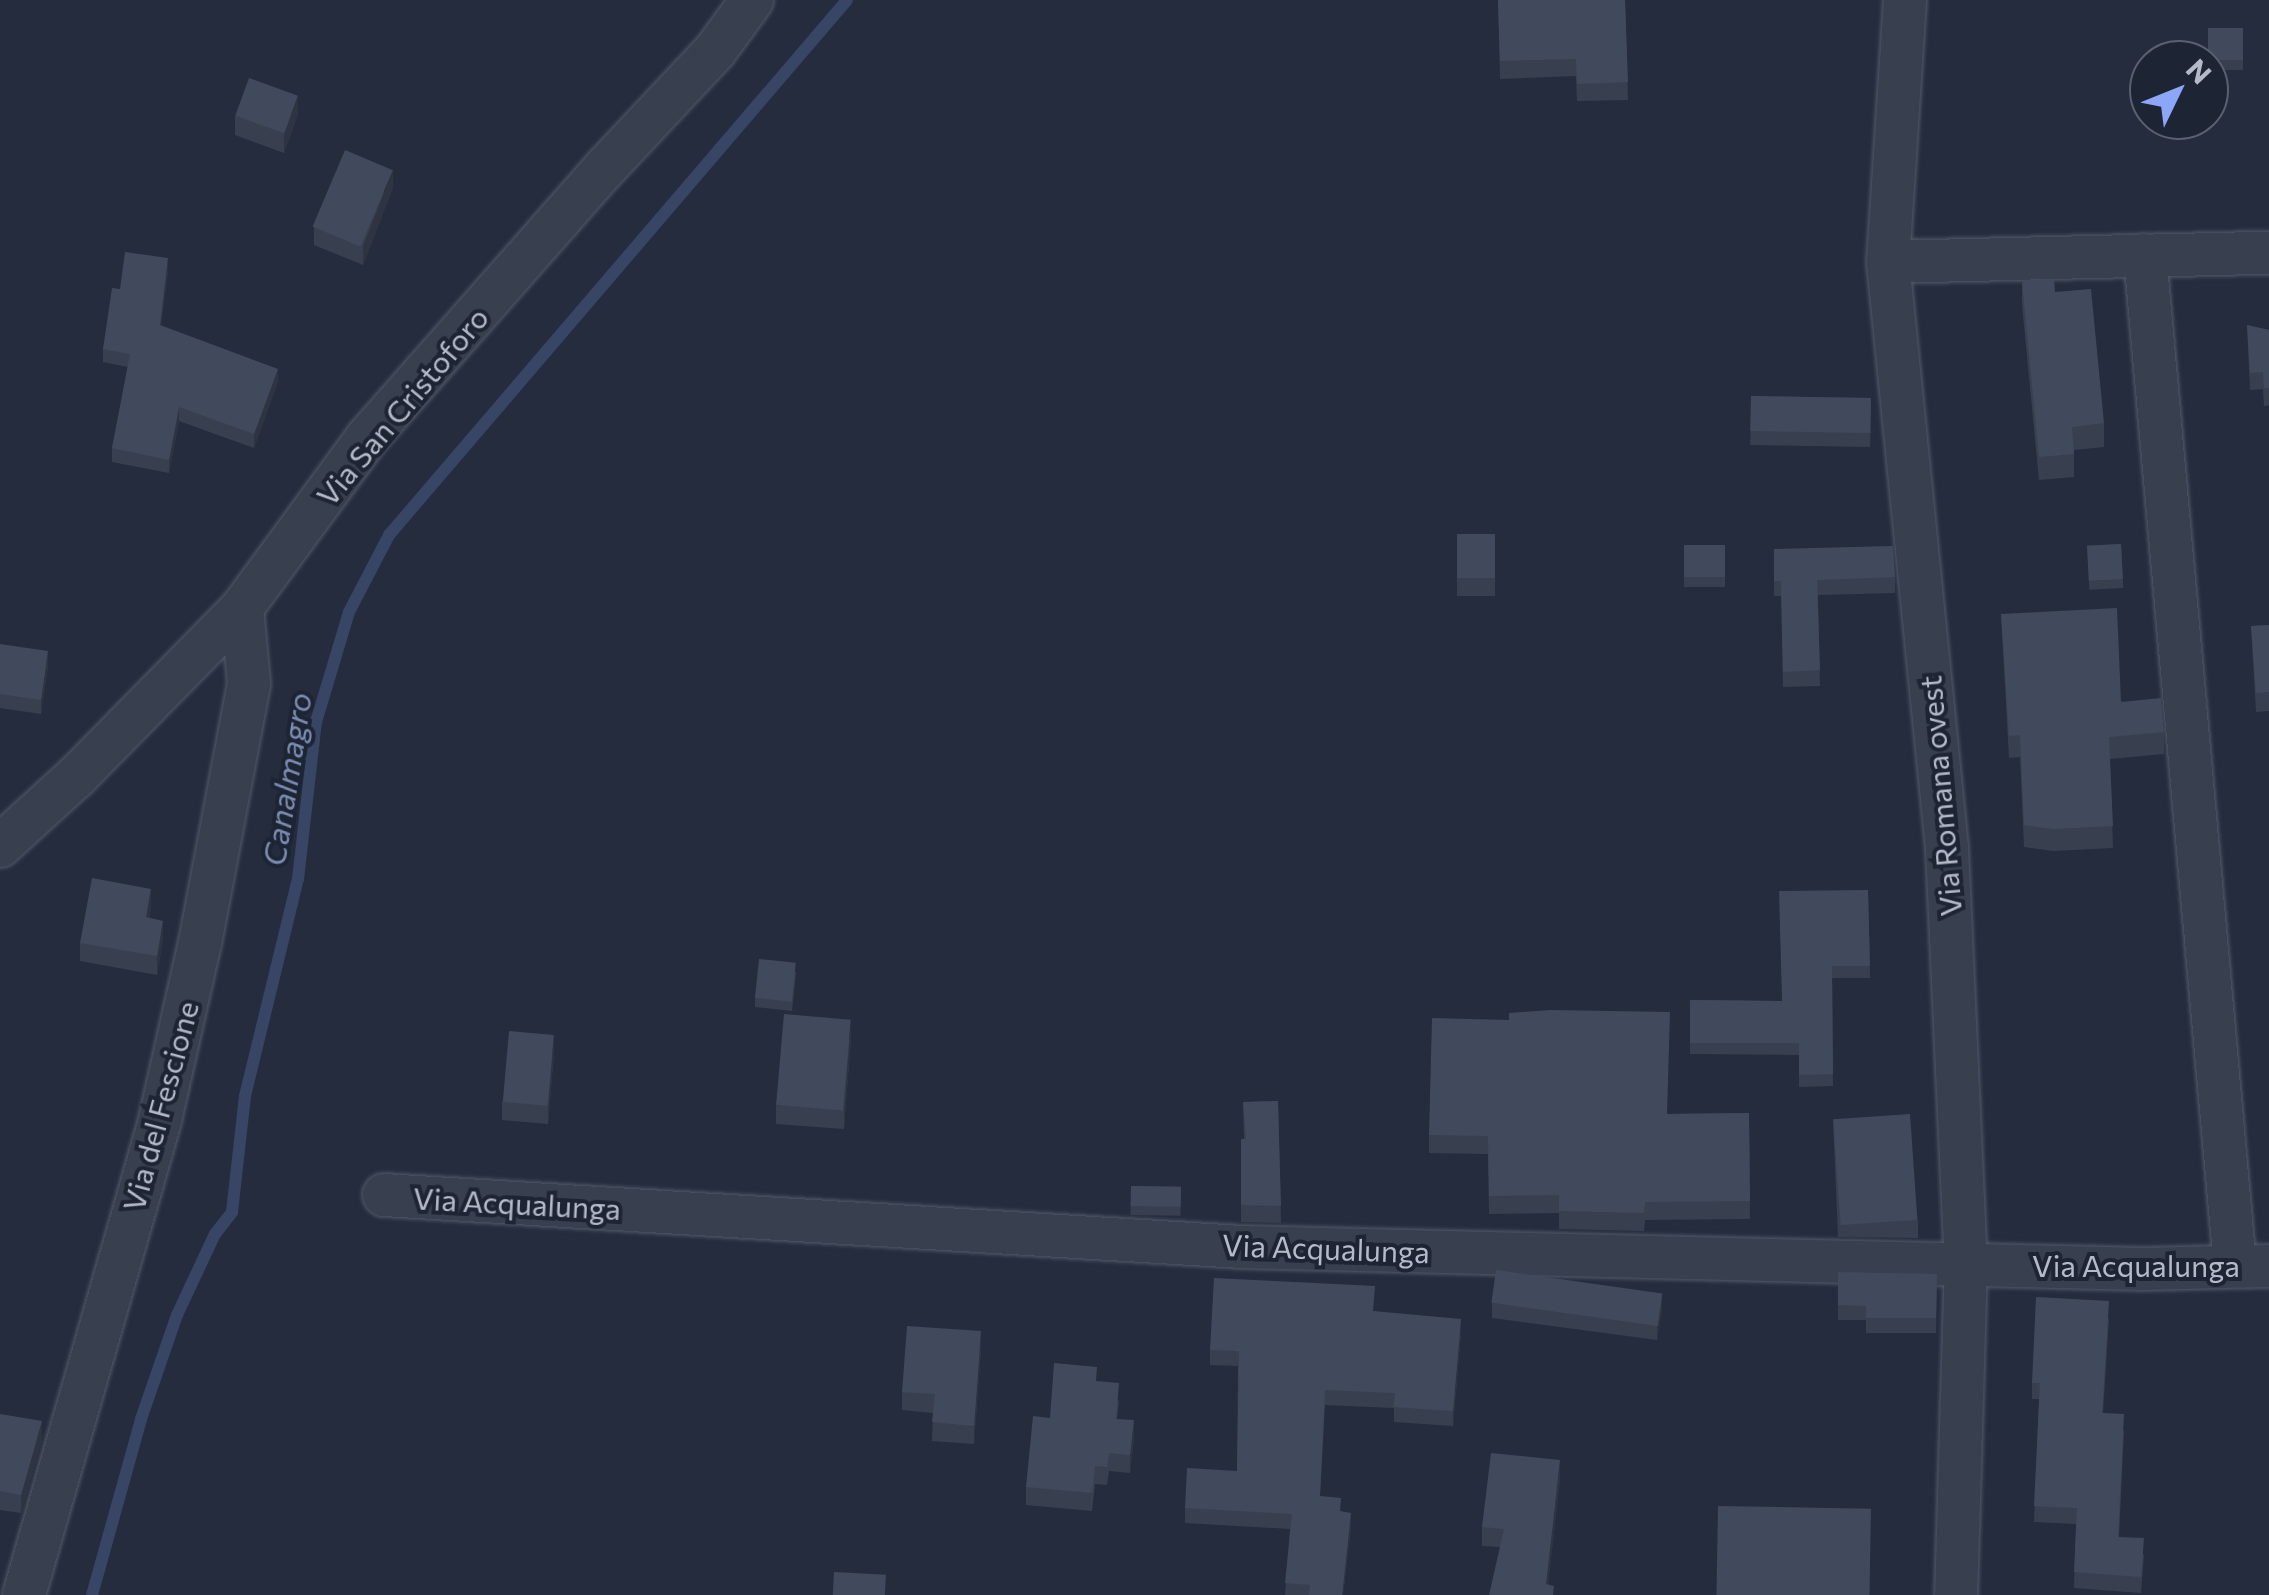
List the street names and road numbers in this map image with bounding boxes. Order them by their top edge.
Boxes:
street label: Via San Cristoforo [309,299,495,513]
street label: Via Romana ovest [1912,674,1968,918]
street label: Via del Fescione [115,997,205,1215]
street label: Via Acqualunga [412,1180,622,1226]
street label: Via Acqualunga [1222,1226,1430,1270]
street label: Via Acqualunga [2032,1247,2240,1283]

